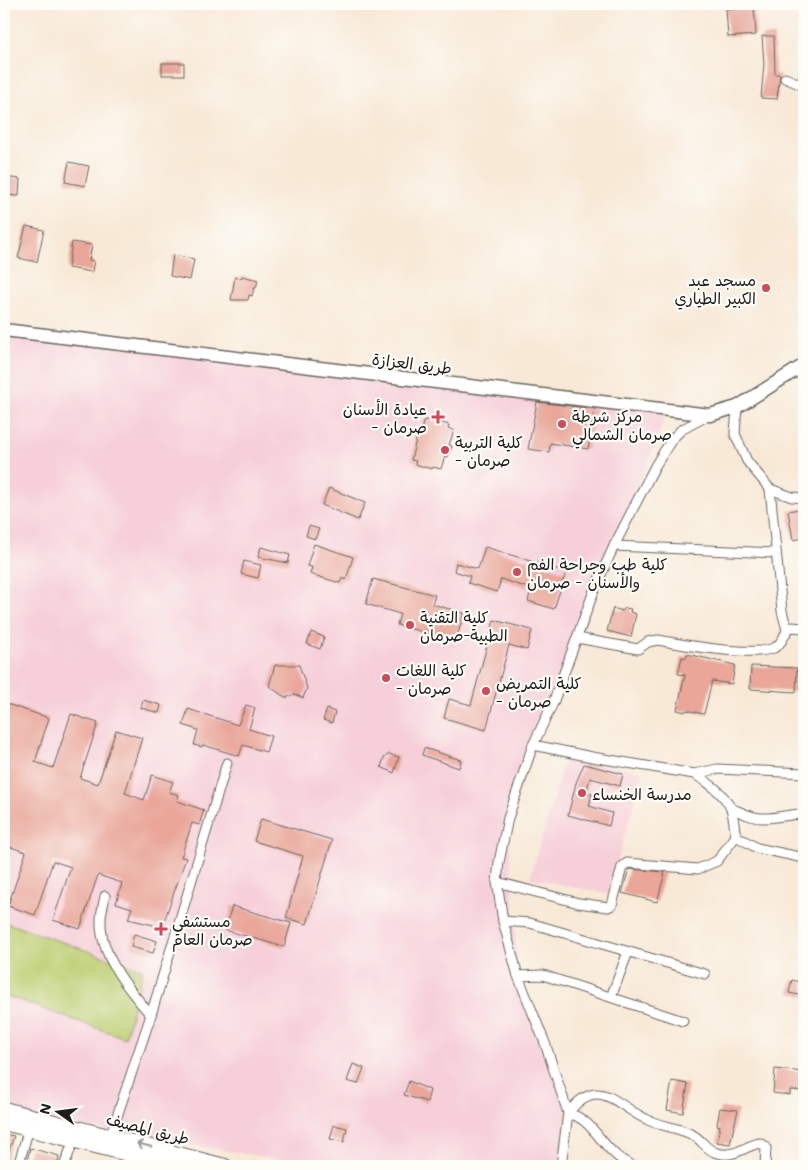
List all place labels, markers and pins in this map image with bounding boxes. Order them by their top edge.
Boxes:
place label: مسجد عبد الكبير الطياري [675,269,756,310]
marker: مسجد عبد الكبير الطياري [760,282,772,294]
place label: عيادة الأسنان - صرمان [343,398,427,437]
place label: مركز شرطة صرمان الشمالي [572,405,672,449]
marker: عيادة الأسنان - صرمان [431,410,445,424]
marker: مركز شرطة صرمان الشمالي [556,418,568,430]
place label: كلية التربية - صرمان [455,431,523,470]
marker: كلية التربية - صرمان [439,444,451,456]
place label: كلية طب وجراحة الفم والأسنان - صرمان [527,553,667,592]
marker: كلية طب وجراحة الفم والأسنان - صرمان [511,566,523,578]
place label: كلية التقنية الطبية-صرمان [420,606,508,645]
marker: كلية التقنية الطبية-صرمان [404,619,416,631]
place label: كلية اللغات - صرمان [396,659,467,698]
marker: كلية اللغات - صرمان [380,672,392,684]
place label: كلية التمريض - صرمان [496,672,582,711]
marker: كلية التمريض - صرمان [480,685,492,697]
place label: مدرسة الخنساء [592,783,692,804]
marker: مدرسة الخنساء [576,787,588,799]
place label: مستشفي صرمان العام [172,910,253,952]
marker: مستشفي صرمان العام [154,922,168,936]

